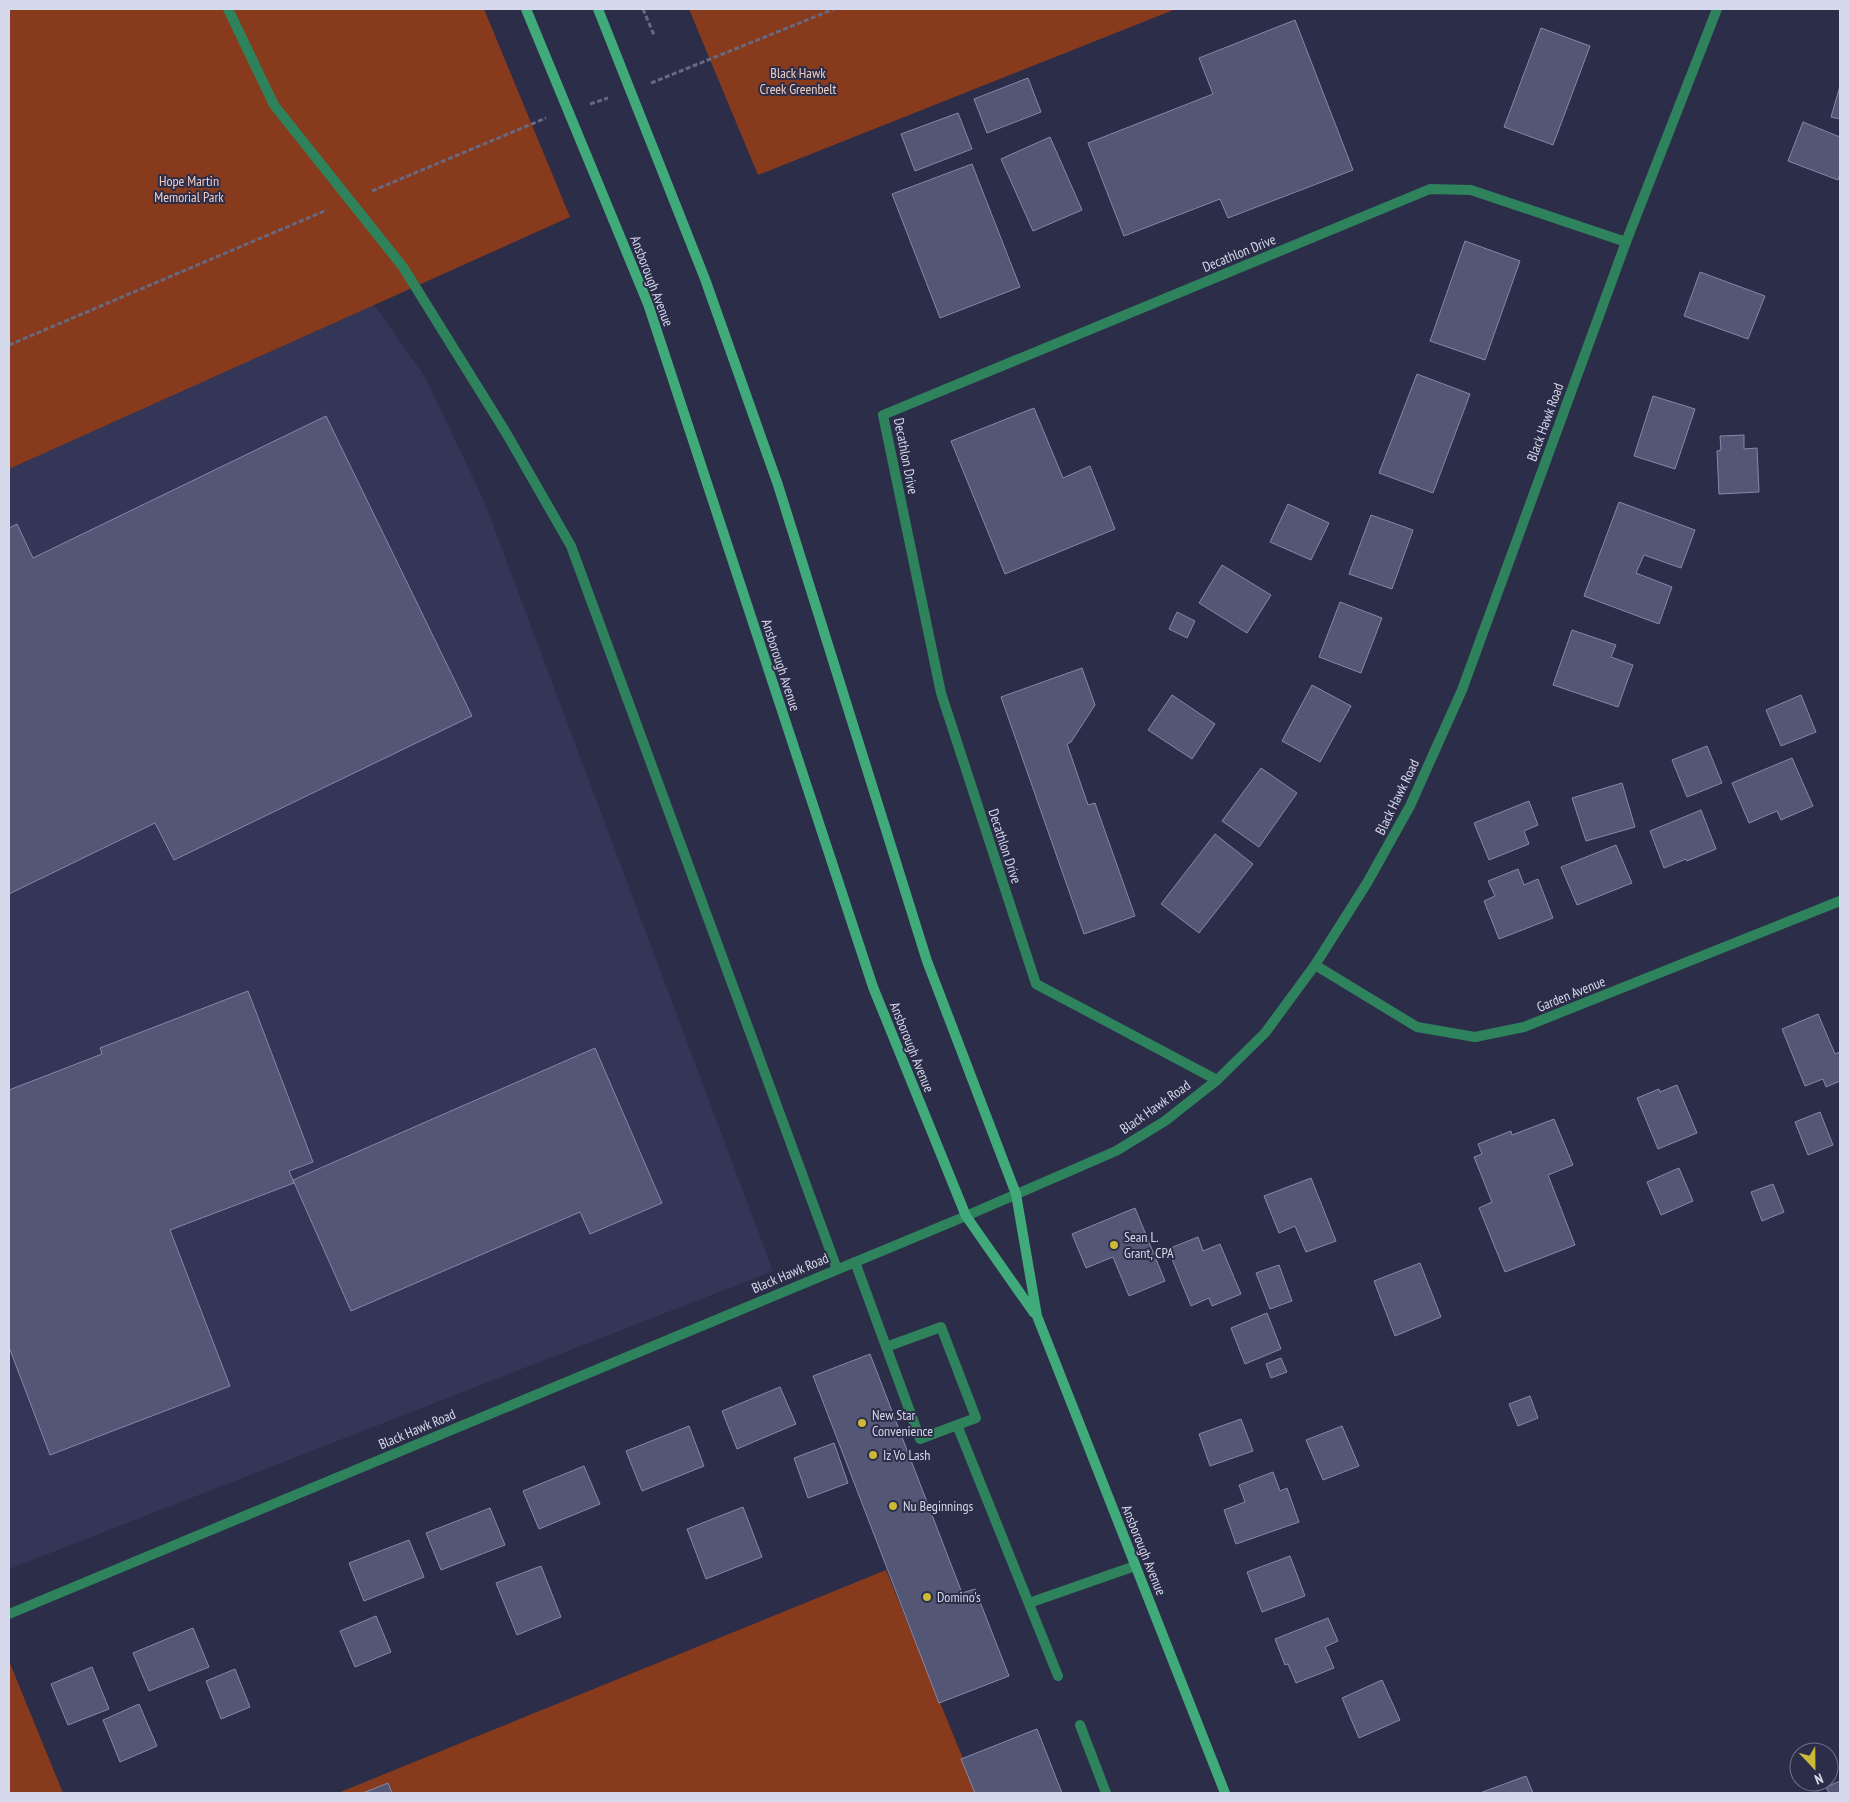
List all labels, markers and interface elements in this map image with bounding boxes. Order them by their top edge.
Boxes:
park label: Black Hawk Creek Greenbelt [760,64,837,98]
park label: Hope Martin Memorial Park [154,172,224,206]
street label: Decathlon Drive [1200,230,1278,276]
street label: Ansborough Avenue [626,233,678,329]
street label: Black Hawk Road [1523,380,1567,464]
street label: Decathlon Drive [890,416,922,496]
street label: Ansborough Avenue [758,617,804,714]
street label: Black Hawk Road [1371,756,1423,838]
street label: Decathlon Drive [984,806,1026,886]
street label: Garden Avenue [1534,972,1608,1016]
street label: Ansborough Avenue [886,999,938,1095]
street label: Black Hawk Road [1116,1076,1194,1138]
place label: Sean L. Grant, CPA [1124,1228,1174,1262]
marker: Sean L. Grant, CPA [1108,1239,1120,1251]
street label: Black Hawk Road [749,1249,831,1297]
street label: Black Hawk Road [376,1405,458,1453]
place label: New Star Convenience [872,1406,933,1440]
marker: New Star Convenience [856,1417,868,1429]
place label: Iz Vo Lash [883,1446,931,1464]
marker: Iz Vo Lash [867,1449,879,1461]
place label: Nu Beginnings [903,1497,973,1515]
marker: Nu Beginnings [887,1500,899,1512]
street label: Ansborough Avenue [1118,1502,1170,1598]
place label: Domino's [937,1588,981,1606]
marker: Domino's [921,1591,933,1603]
north arrow [1789,1742,1839,1792]
text: N [1812,1769,1826,1789]

